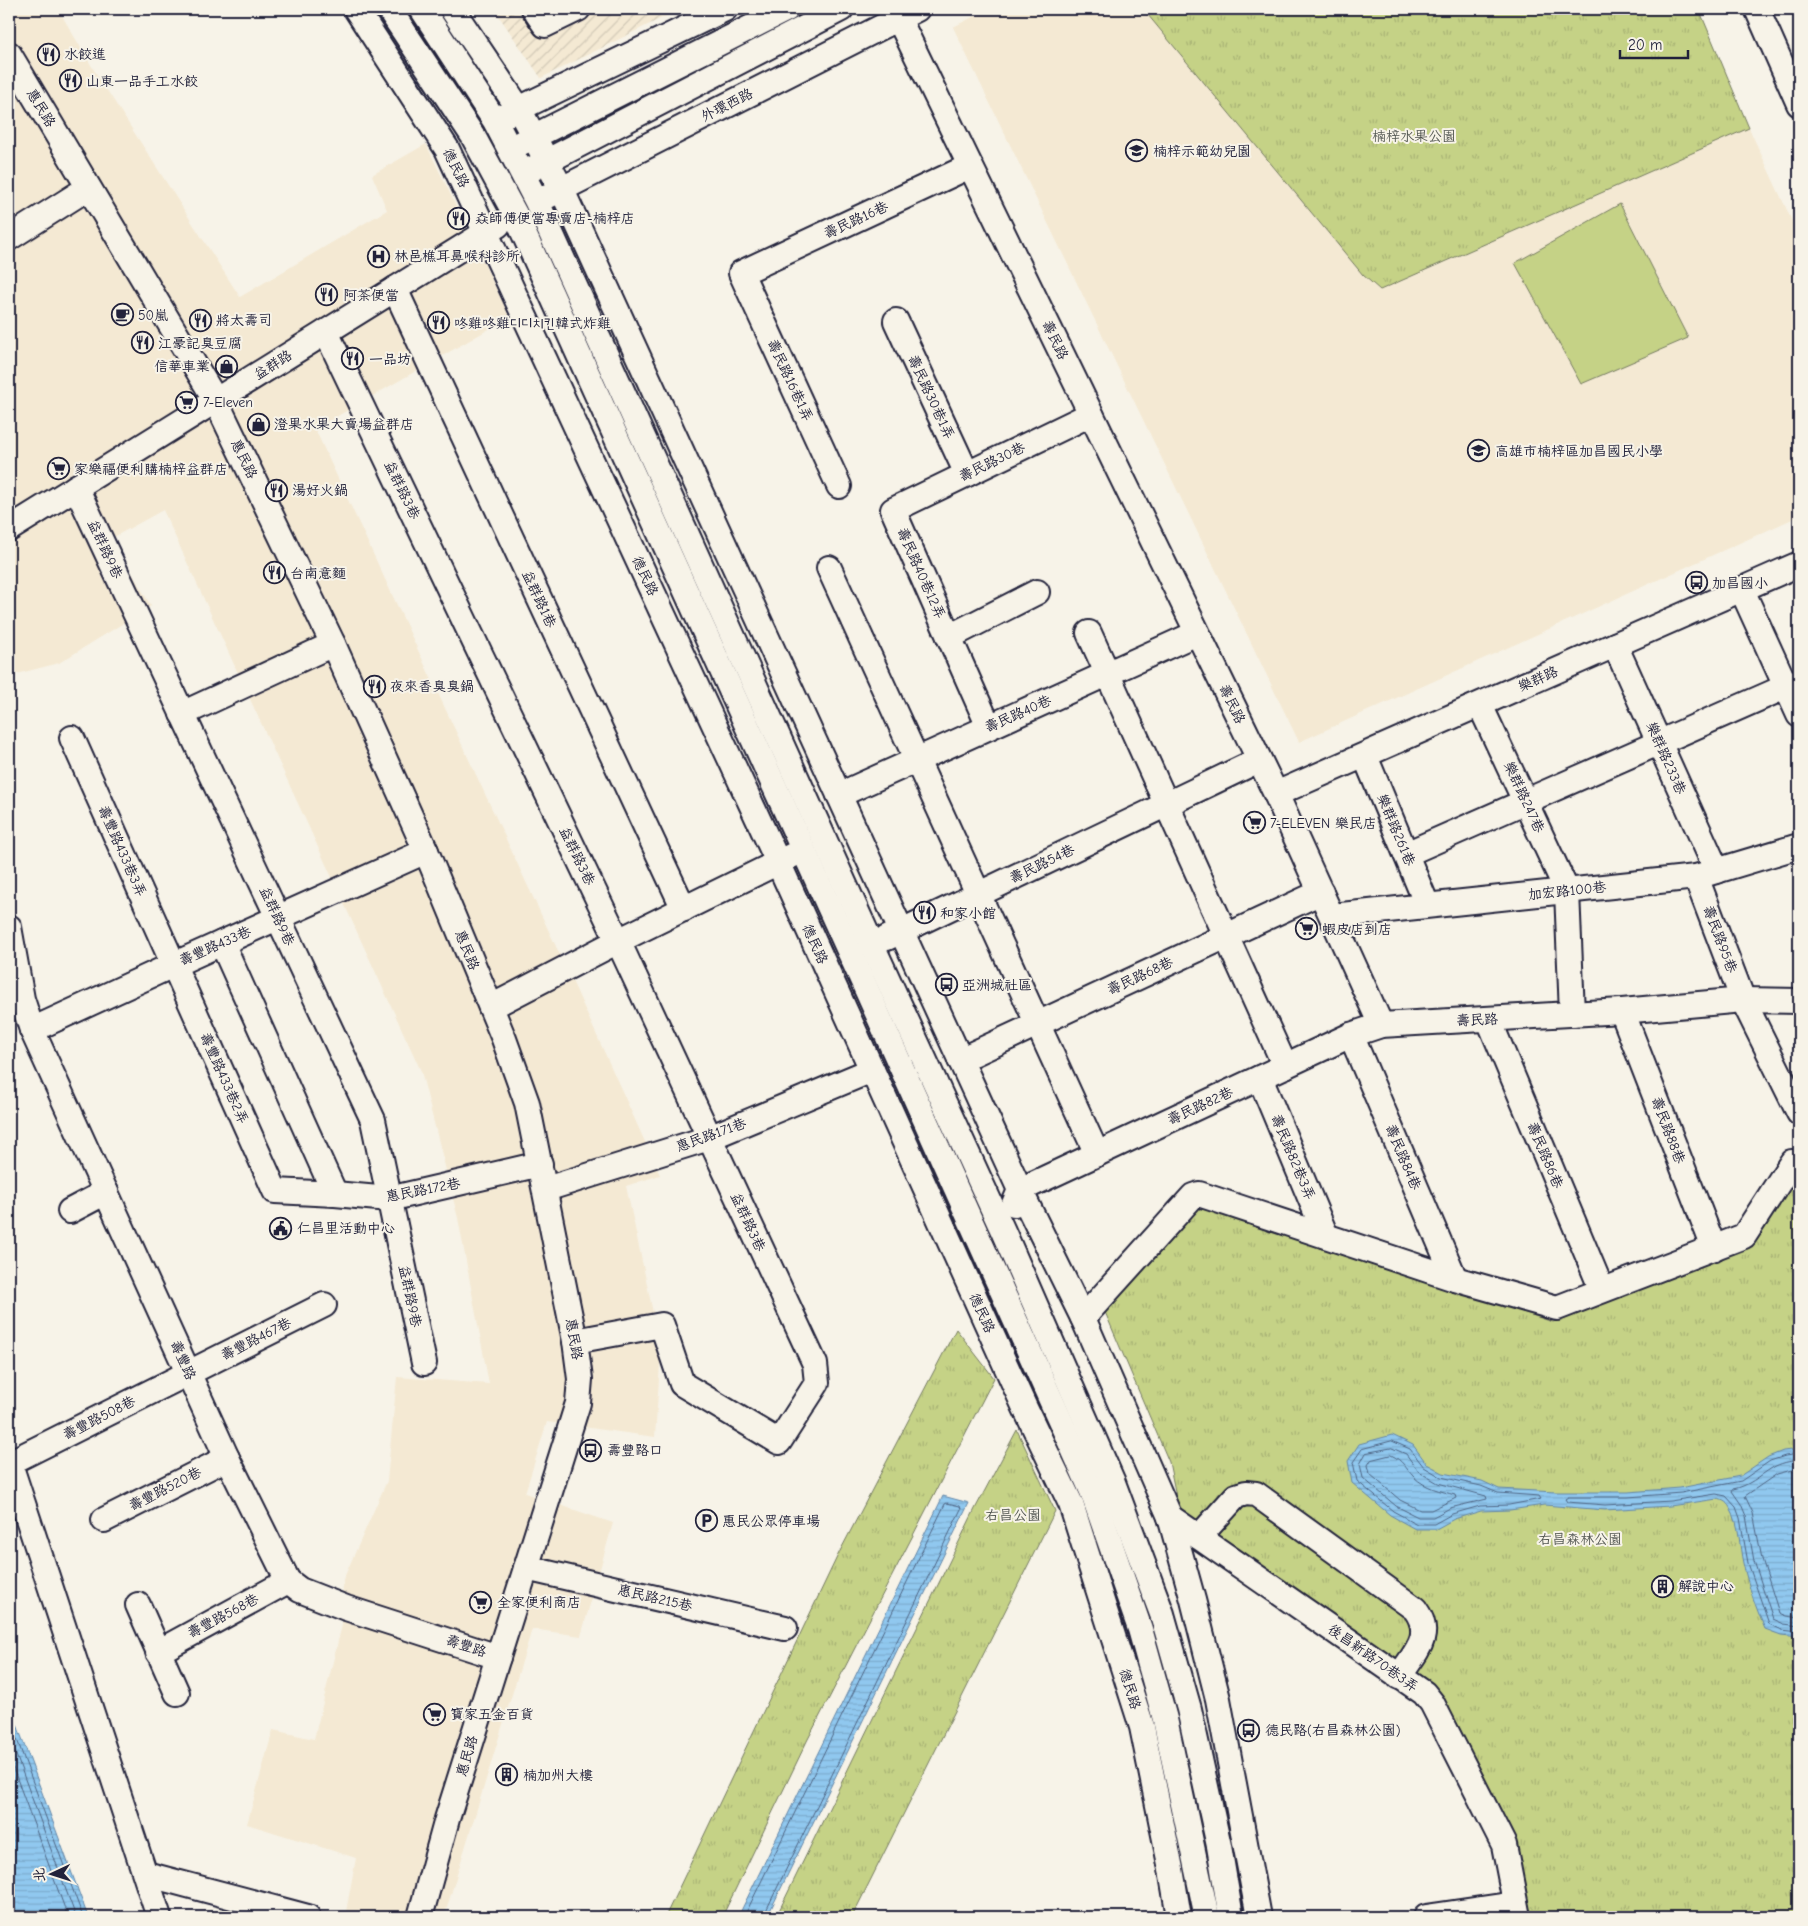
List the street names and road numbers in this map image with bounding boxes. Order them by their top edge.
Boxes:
street label: 外環西路 [698,85,756,125]
street label: 惠民路 [23,86,59,130]
street label: 德民路 [439,145,473,191]
street label: 壽民路16巷 [821,197,892,242]
street label: 壽民路 [1038,317,1072,363]
street label: 壽民路16巷1弄 [764,336,816,424]
street label: 益群路 [251,347,295,383]
street label: 壽民路30巷1弄 [904,352,958,442]
street label: 惠民路 [227,436,261,482]
street label: 壽民路30巷 [956,438,1029,485]
street label: 益群路3巷 [381,458,424,523]
street label: 益群路9巷 [84,517,127,582]
street label: 壽民路40巷12弄 [893,525,949,621]
street label: 德民路 [628,553,662,599]
street label: 益群路1巷 [518,568,560,631]
street label: 樂群路 [1515,663,1561,695]
street label: 壽民路 [1215,681,1249,727]
street label: 壽民路40巷 [982,691,1055,736]
street label: 樂群路233巷 [1642,719,1690,798]
street label: 樂群路247巷 [1500,759,1548,836]
street label: 樂群路261巷 [1373,791,1419,869]
street label: 壽豐路433巷3弄 [94,803,150,899]
street label: 益群路3巷 [556,824,599,889]
street label: 壽民路54巷 [1007,841,1078,887]
street label: 加宏路100巷 [1527,878,1608,904]
street label: 益群路9巷 [256,884,299,949]
street label: 壽民路95巷 [1699,903,1741,976]
street label: 德民路 [799,921,831,967]
street label: 壽豐路433巷 [176,922,255,969]
street label: 惠民路 [451,927,483,973]
street label: 壽民路68巷 [1104,953,1177,999]
street label: 壽民路 [1456,1010,1498,1030]
street label: 壽豐路433巷2弄 [196,1030,252,1126]
street label: 壽民路82巷 [1164,1083,1236,1129]
street label: 壽民路88巷 [1647,1094,1689,1167]
street label: 壽民路82巷3弄 [1267,1112,1319,1202]
street label: 惠民路171巷 [673,1114,749,1156]
street label: 壽民路86巷 [1523,1119,1567,1192]
street label: 壽民路84巷 [1382,1121,1425,1193]
street label: 惠民路172巷 [384,1174,463,1206]
street label: 益群路3巷 [727,1190,769,1255]
street label: 益群路9巷 [395,1263,425,1330]
street label: 德民路 [966,1290,998,1336]
street label: 壽豐路467巷 [218,1314,295,1364]
street label: 惠民路 [562,1317,586,1361]
street label: 壽豐路 [167,1337,199,1383]
street label: 壽豐路508巷 [60,1392,139,1444]
street label: 壽豐路520巷 [126,1463,205,1515]
street label: 惠民路215巷 [616,1581,695,1615]
street label: 壽豐路568巷 [184,1590,262,1642]
street label: 後昌新路70巷3弄 [1325,1621,1421,1695]
street label: 壽豐路 [443,1631,489,1661]
street label: 德民路 [1116,1666,1144,1712]
street label: 惠民路 [453,1733,481,1779]

